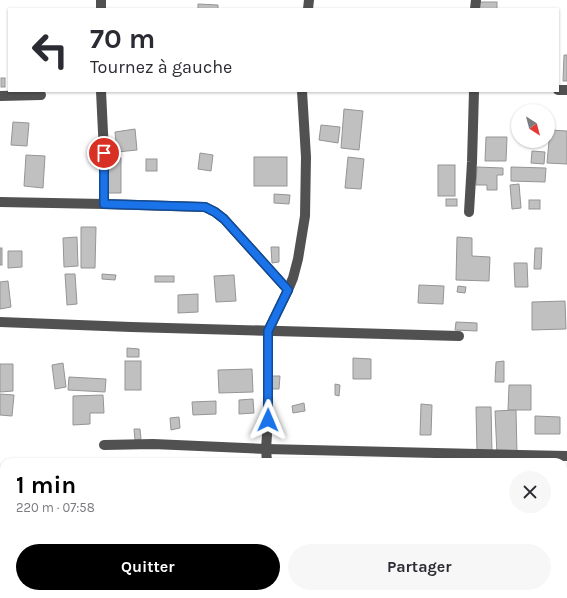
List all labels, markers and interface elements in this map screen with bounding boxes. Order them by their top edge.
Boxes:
text: 70 m [90,22,155,55]
icon: left [24,24,76,76]
text: Tournez à gauche [90,56,232,78]
north arrow [511,104,555,148]
map controls [511,104,555,148]
pin [87,136,121,170]
icon: arrive [93,142,115,164]
position arrow [247,399,289,441]
text: 1 min [16,471,76,499]
button: close [509,471,551,513]
text: 220 m · 07:58 [16,500,95,515]
button: Quitter [16,544,280,590]
button: Partager [288,544,551,590]

